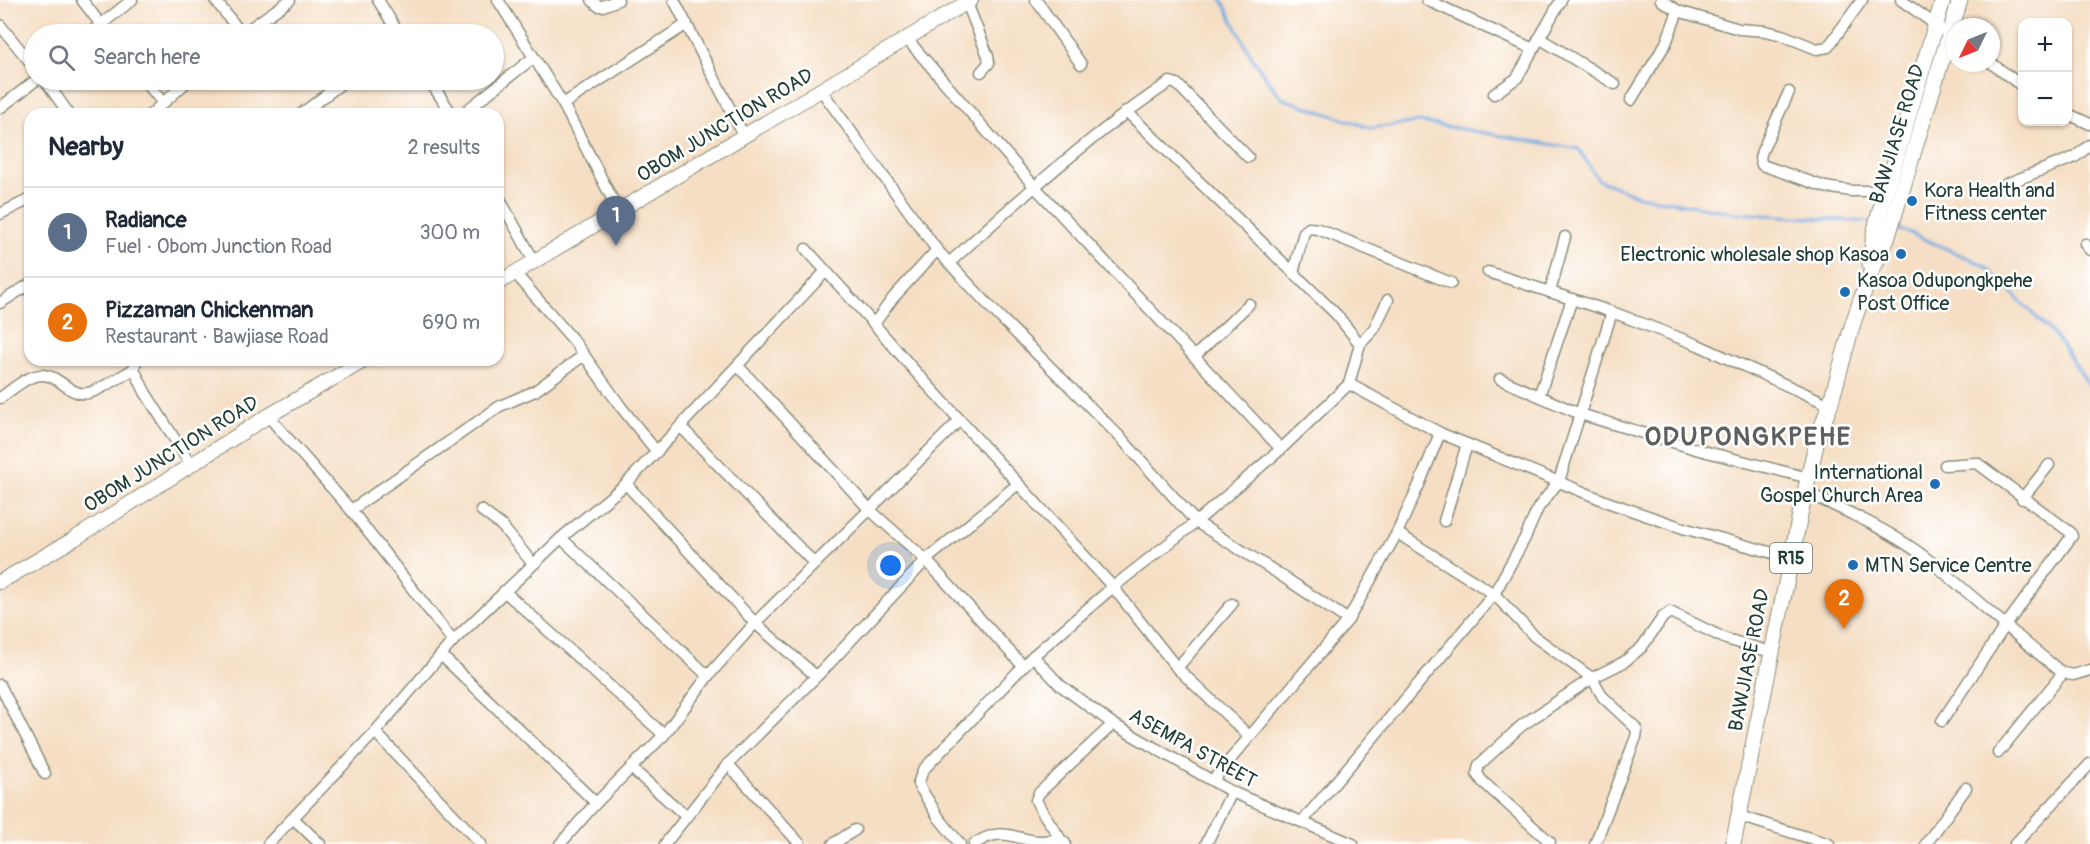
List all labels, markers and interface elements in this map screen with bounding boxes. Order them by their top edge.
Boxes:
north arrow [1946,18,2000,72]
map controls [2018,18,2072,126]
button: + [2018,18,2072,72]
search box [24,24,504,90]
icon: search [45,41,78,74]
text: Search here [93,43,200,71]
street label: BAWJIASE ROAD [1864,61,1930,207]
street label: OBOM JUNCTION ROAD [632,62,818,188]
button: − [2018,72,2072,126]
text: Nearby [48,131,124,163]
text: 2 results [408,135,480,160]
place label: Kora Health and Fitness center [1924,178,2055,226]
marker: Kora Health and Fitness center [1905,194,1919,208]
pin: 1 [596,196,636,246]
text: Radiance [105,206,187,234]
text: 1 [64,220,71,245]
text: 300 m [419,220,480,245]
text: Fuel · Obom Junction Road [105,234,332,259]
place label: Electronic wholesale shop Kasoa [1620,242,1889,267]
marker: Electronic wholesale shop Kasoa [1894,247,1908,261]
place label: Kasoa Odupongkpehe Post Office [1857,268,2033,316]
marker: Kasoa Odupongkpehe Post Office [1838,285,1852,299]
text: Pizzaman Chickenman [105,296,313,324]
text: 2 [62,310,73,335]
text: 690 m [422,310,480,335]
text: Restaurant · Bawjiase Road [105,324,329,349]
street label: OBOM JUNCTION ROAD [79,390,263,518]
district label: ODUPONGKPEHE [1644,421,1852,453]
place label: International Gospel Church Area [1760,460,1923,508]
marker: International Gospel Church Area [1928,477,1942,491]
road number: R15 [1770,543,1812,573]
your location [876,551,905,580]
place label: MTN Service Centre [1865,553,2032,578]
marker: MTN Service Centre [1846,558,1860,572]
pin: 2 [1824,580,1864,629]
street label: BAWJIASE ROAD [1723,587,1775,733]
street label: ASEMPA STREET [1125,703,1261,793]

